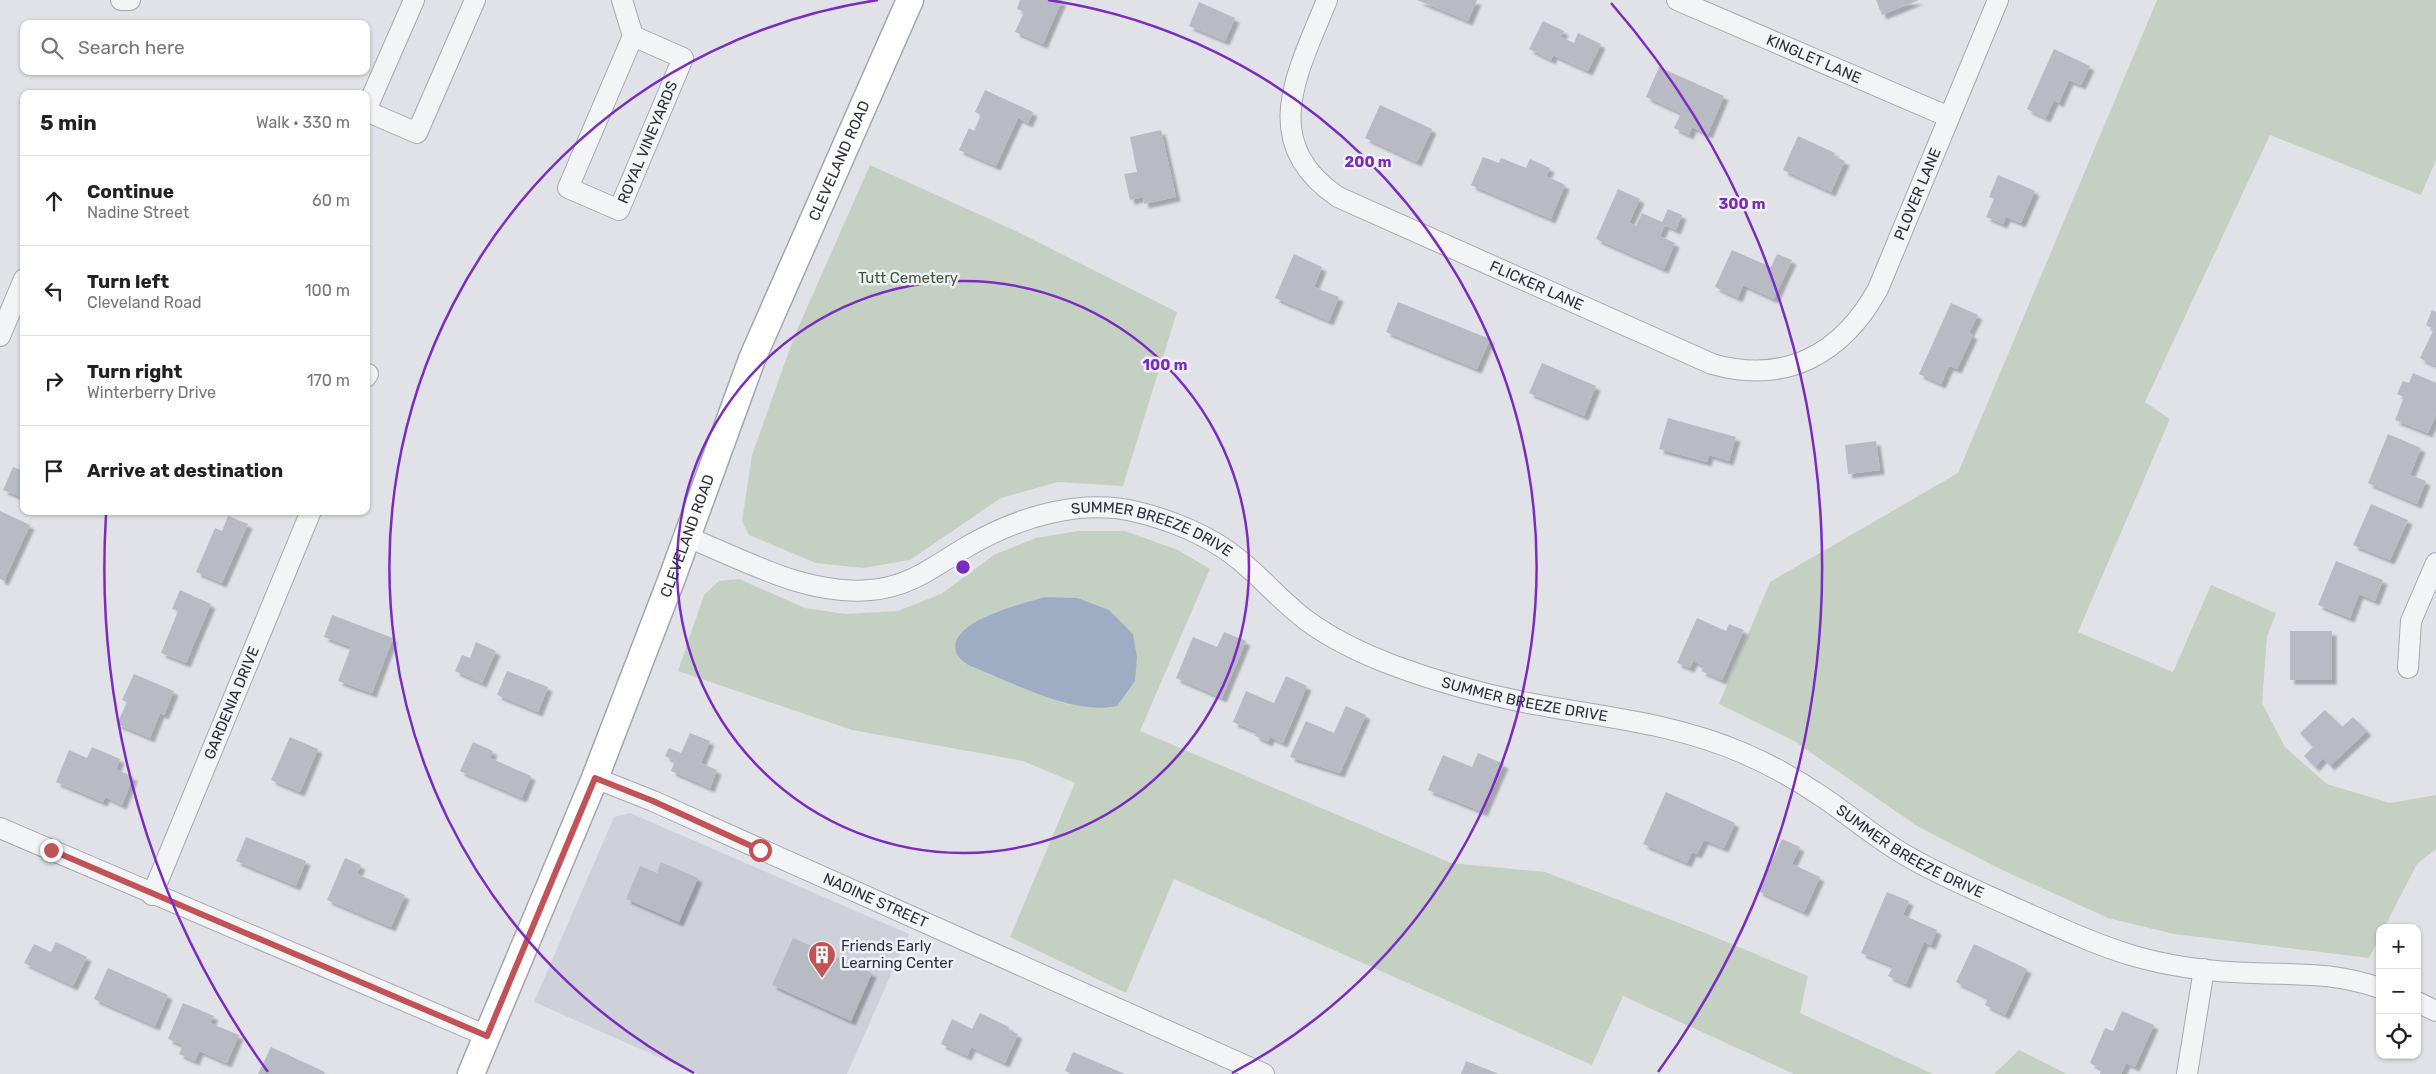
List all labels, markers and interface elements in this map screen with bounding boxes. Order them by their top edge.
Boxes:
search box [20,20,370,75]
street label: KINGLET LANE [1764,31,1864,87]
icon: search [38,34,66,62]
text: Search here [78,36,185,59]
street label: ROYAL VINEYARDS [614,78,681,206]
street label: CLEVELAND ROAD [805,98,874,224]
text: 5 min [40,110,97,135]
text: Walk · 330 m [256,113,350,132]
street label: PLOVER LANE [1890,145,1945,243]
text: 200 m [1344,153,1392,171]
text: Continue [87,180,174,203]
icon: ahead [40,187,68,215]
text: 60 m [312,191,350,210]
text: 300 m [1718,195,1766,213]
text: Nadine Street [87,203,189,222]
street label: FLICKER LANE [1487,257,1586,314]
park label: Tutt Cemetery [858,269,958,287]
text: Turn left [87,270,169,293]
icon: left [40,277,68,305]
text: 100 m [305,281,350,300]
text: Cleveland Road [87,293,202,312]
text: 100 m [1143,356,1187,374]
text: Turn right [87,360,182,383]
icon: right [40,367,68,395]
text: 170 m [307,371,350,390]
text: Winterberry Drive [87,383,216,402]
icon: arrive [40,457,68,485]
text: Arrive at destination [87,459,283,482]
street label: CLEVELAND ROAD [656,472,718,600]
street label: SUMMER BREEZE DRIVE [1070,498,1236,560]
centre of rings [954,558,972,576]
street label: GARDENIA DRIVE [200,644,263,762]
street label: SUMMER BREEZE DRIVE [1439,673,1609,725]
street label: SUMMER BREEZE DRIVE [1833,801,1987,902]
route end [40,839,63,862]
route start [749,839,772,862]
street label: NADINE STREET [820,869,931,932]
map controls [2376,924,2421,1059]
button: + [2376,924,2421,969]
place label: Friends Early Learning Center [841,937,954,972]
building icon: Friends Early Learning Center [807,940,837,979]
button: − [2376,969,2421,1014]
button: locate [2376,1014,2421,1059]

